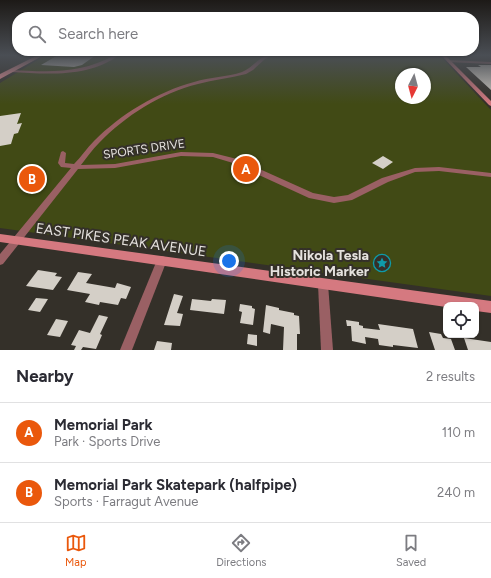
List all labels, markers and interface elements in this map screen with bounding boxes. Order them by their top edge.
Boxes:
search box [12,12,479,56]
icon: search [26,23,48,45]
text: Search here [58,25,138,43]
north arrow [395,68,431,104]
street label: SPORTS DRIVE [102,136,186,162]
pin: A [233,154,259,184]
pin: B [19,164,45,194]
street label: EAST PIKES PEAK AVENUE [35,220,207,260]
place label: Nikola Tesla Historic Marker [270,247,370,280]
your location [219,251,239,271]
place icon: Nikola Tesla Historic Marker [372,253,392,273]
map controls [443,302,479,338]
button: locate [443,302,479,338]
text: Nearby [16,366,74,386]
text: 2 results [426,369,475,384]
text: Memorial Park [54,416,152,434]
text: A [24,425,34,440]
text: 110 m [442,425,475,440]
text: Park · Sports Drive [54,434,160,449]
text: Memorial Park Skatepark (halfpipe) [54,476,297,494]
text: B [25,485,33,500]
text: 240 m [437,485,475,500]
text: Sports · Farragut Avenue [54,494,198,509]
tab: Map [65,532,87,569]
tab: Directions [216,532,266,569]
tab: Saved [396,532,426,569]

